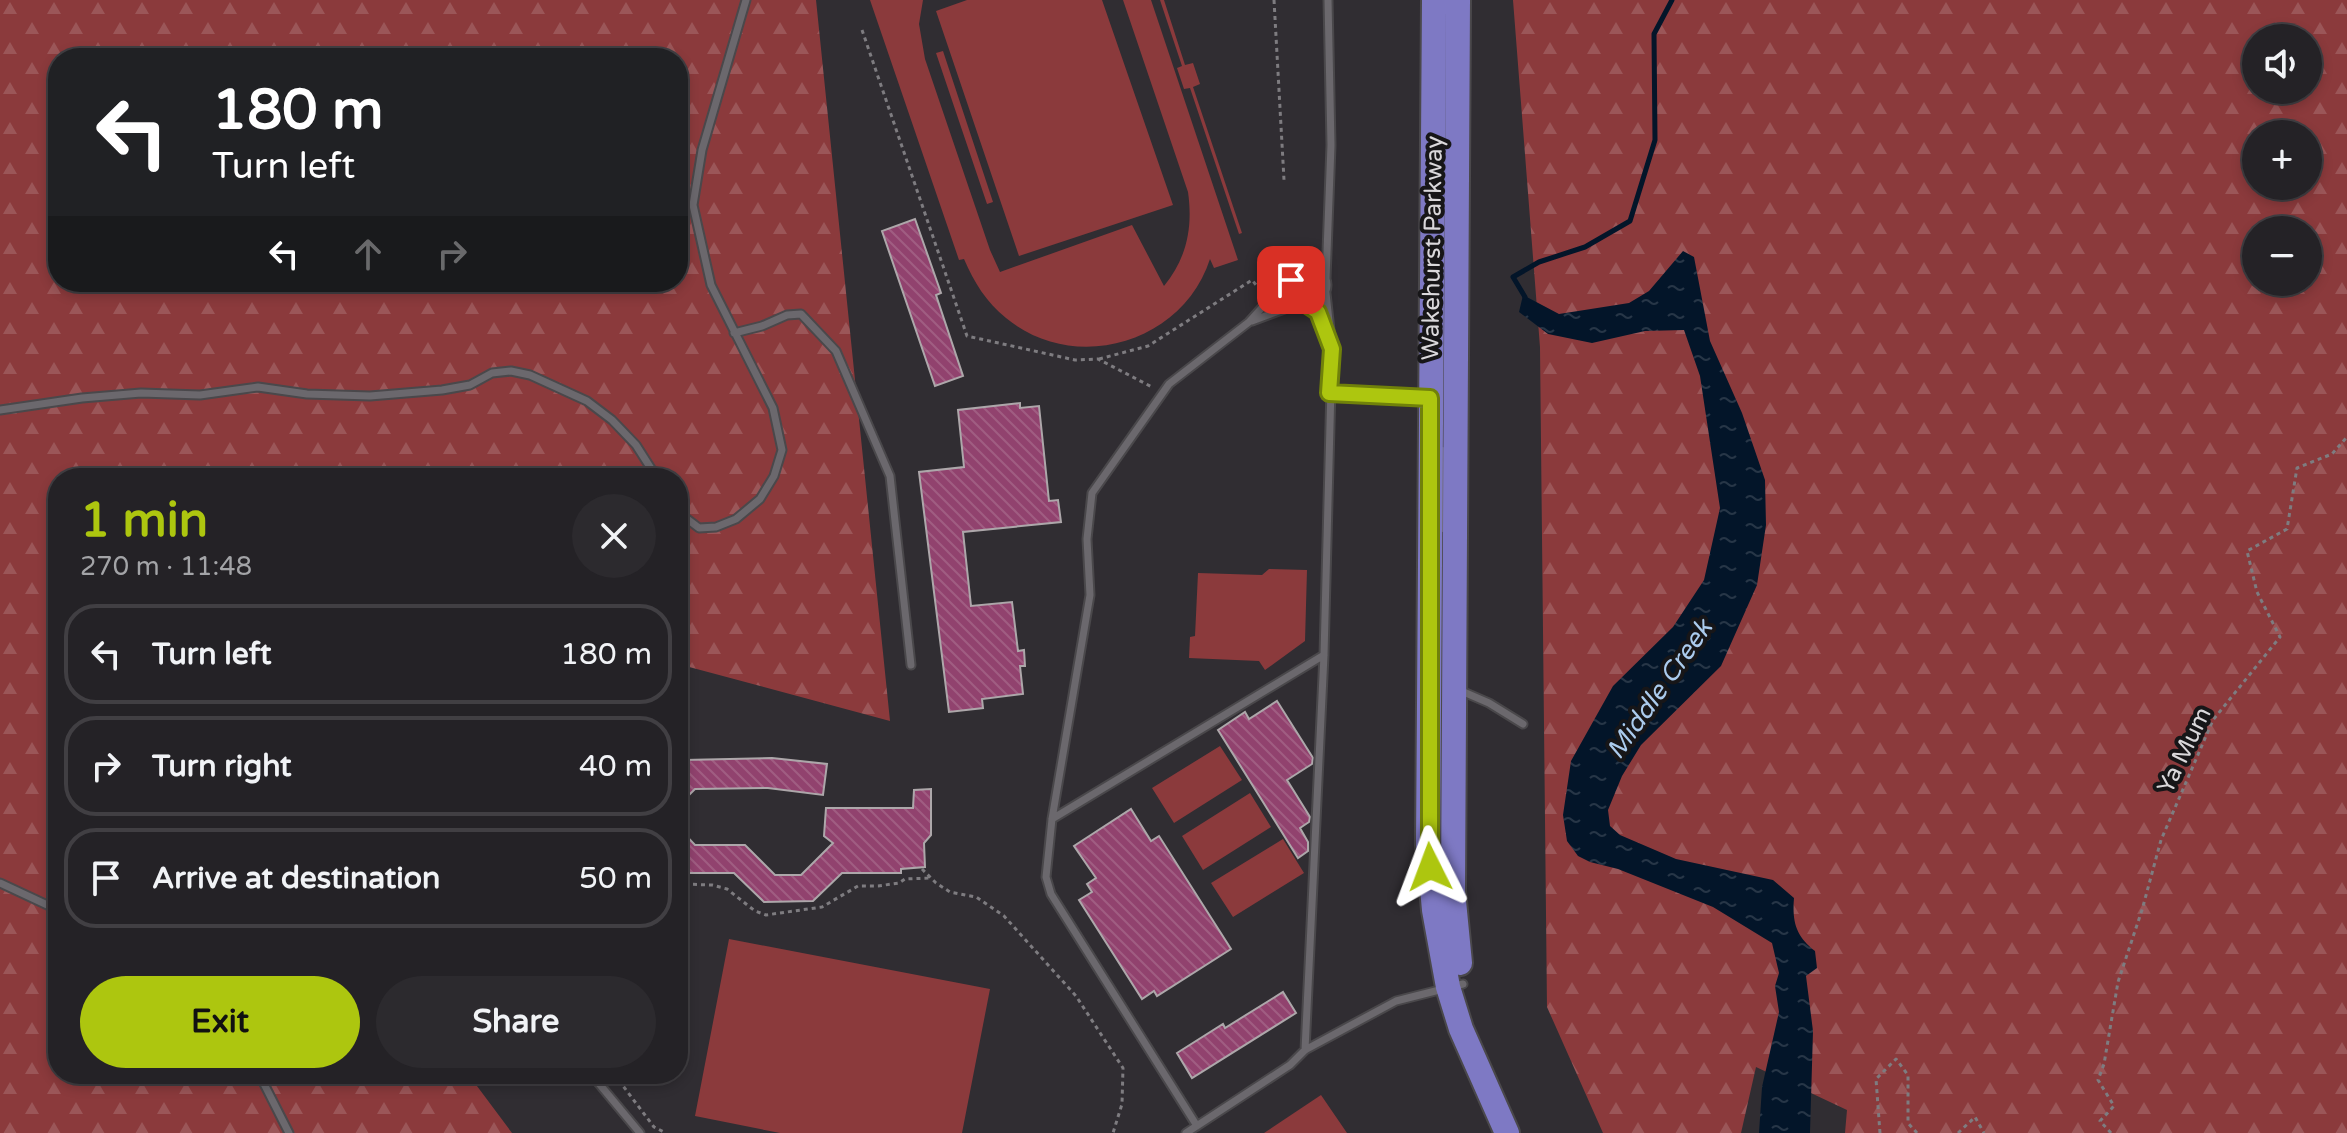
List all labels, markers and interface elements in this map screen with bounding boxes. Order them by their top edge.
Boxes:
map controls [2242,24,2322,296]
button: sound [2242,24,2322,104]
text: 180 m [212,77,383,144]
icon: left [80,80,184,184]
button: + [2242,120,2322,200]
street label: Wakehurst Parkway [1416,135,1449,361]
text: Turn left [212,145,355,188]
button: − [2242,216,2322,296]
icon: left [262,232,306,276]
icon: ahead [346,232,390,276]
icon: right [430,232,474,276]
pin [1257,246,1325,314]
icon: arrive [1269,258,1313,302]
text: 1 min [80,492,208,550]
button: close [572,494,656,578]
text: 270 m · 11:48 [80,551,252,582]
water label: Middle Creek [1600,612,1720,765]
icon: left [84,632,128,676]
text: Turn left [152,636,271,673]
text: 180 m [560,636,652,673]
street label: Ya Mum [2151,702,2218,798]
icon: right [84,744,128,788]
text: Turn right [152,748,292,785]
text: 40 m [579,748,652,785]
position arrow [1388,825,1472,909]
icon: arrive [84,856,128,900]
text: Arrive at destination [152,860,440,897]
text: 50 m [579,860,652,897]
button: Exit [80,976,360,1068]
button: Share [376,976,656,1068]

